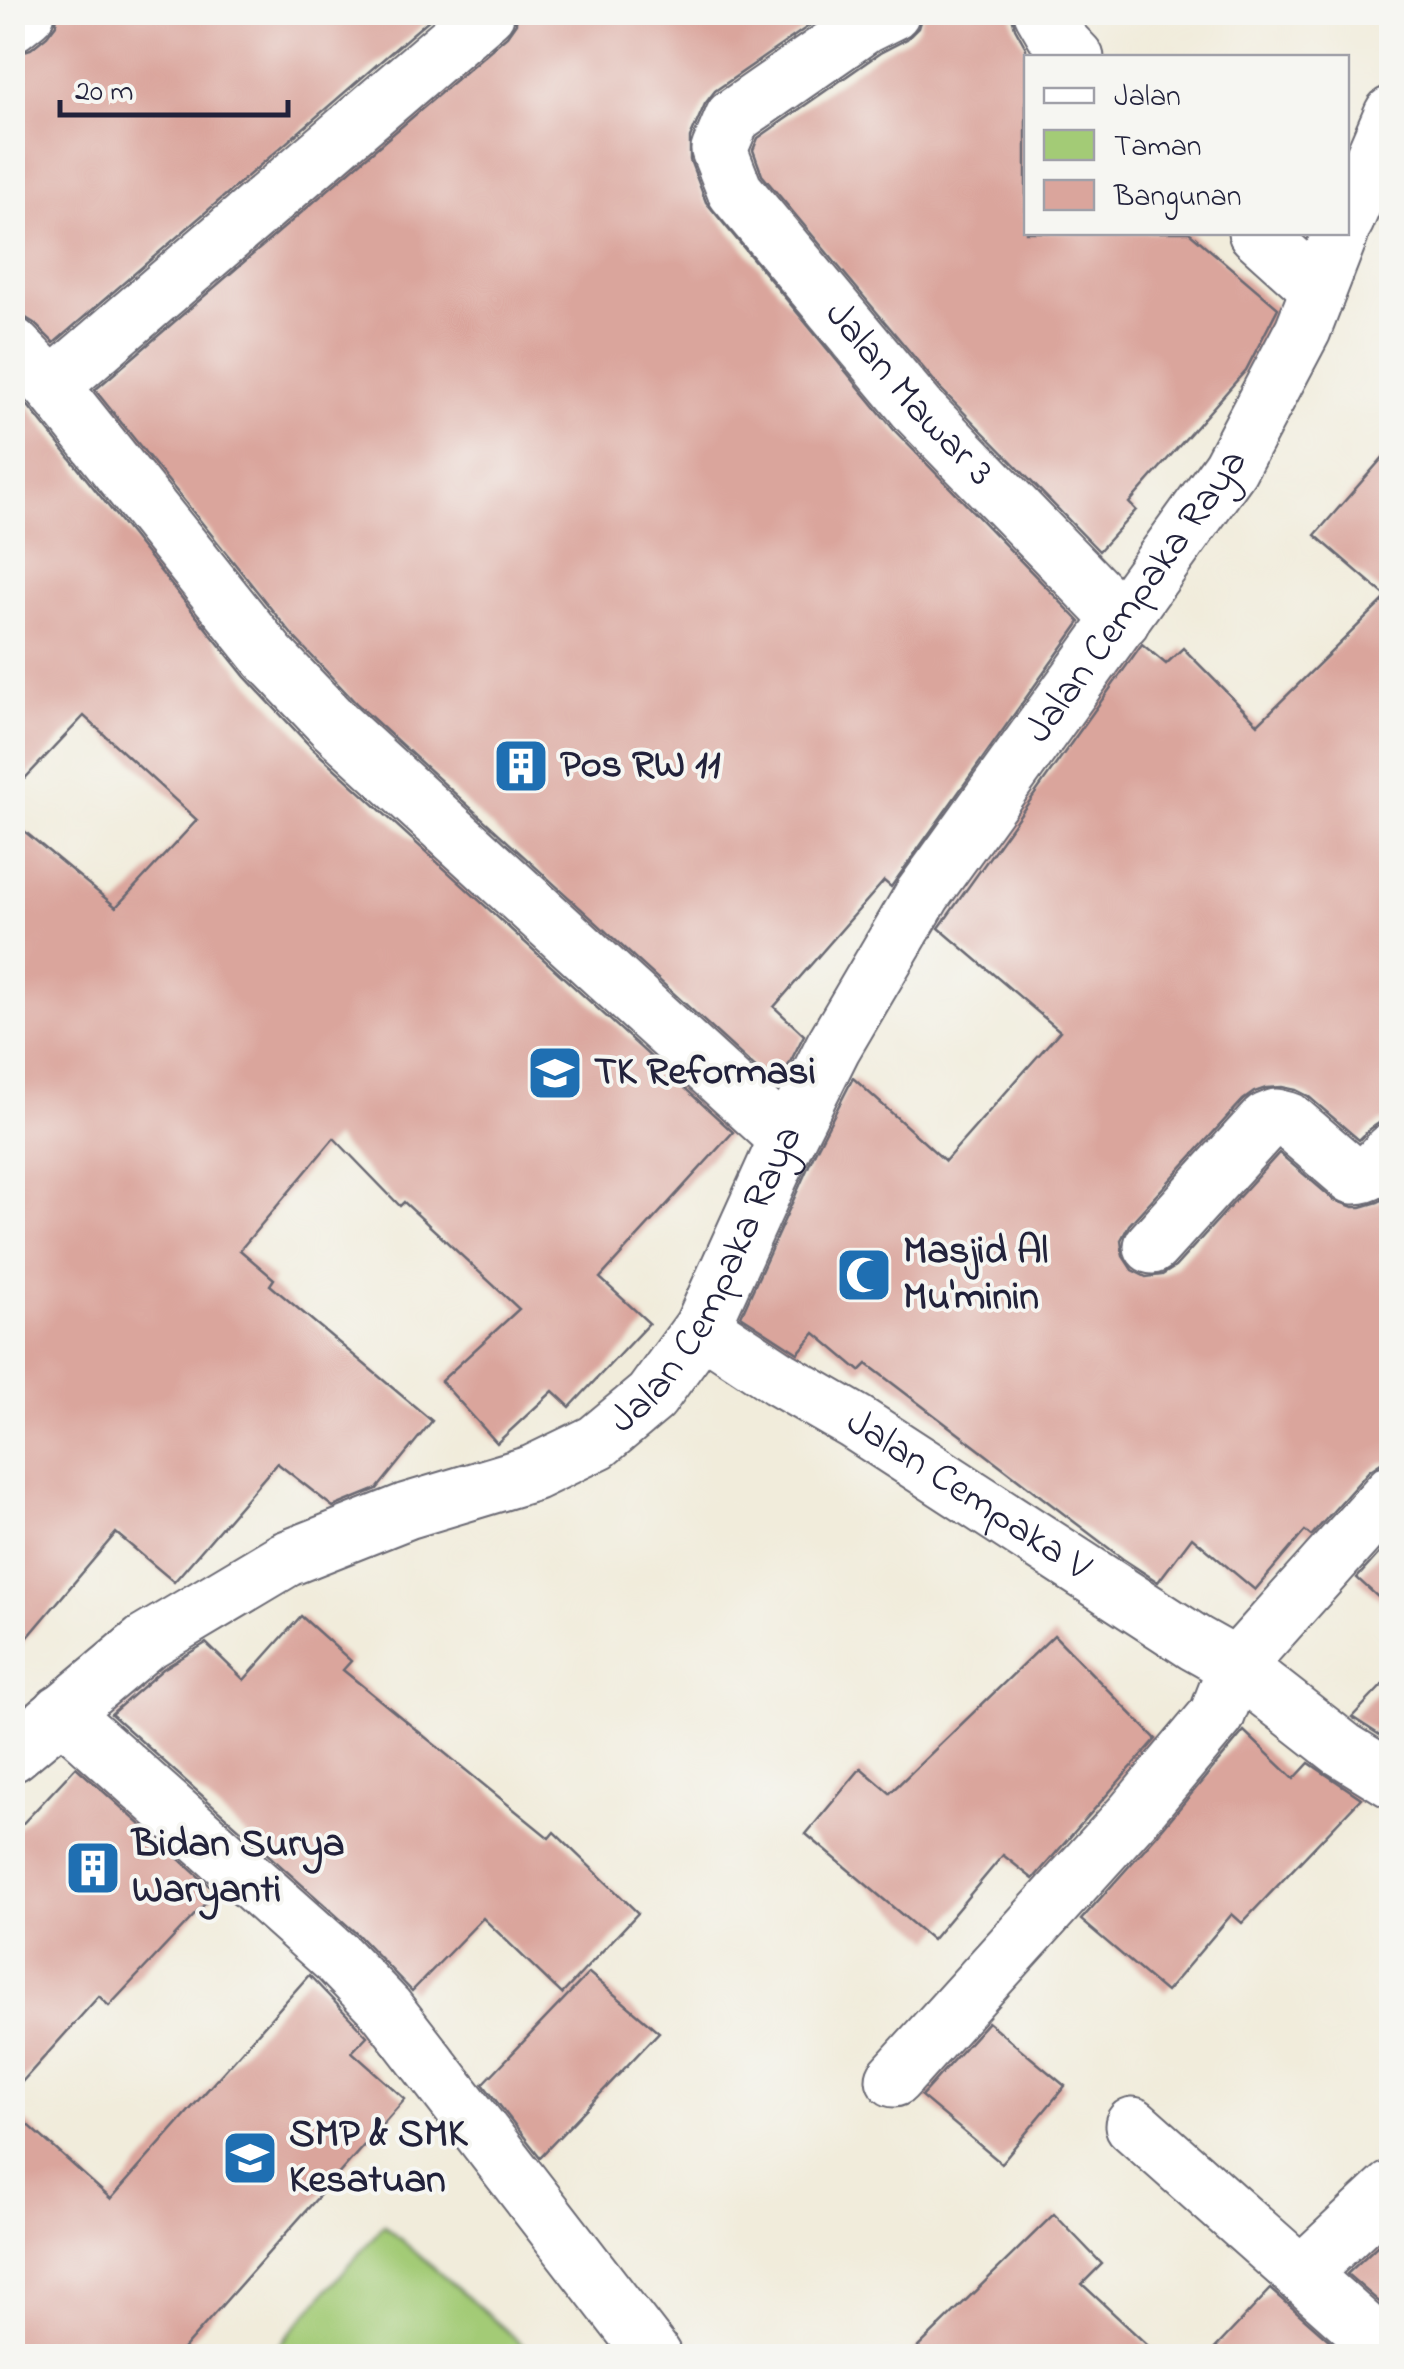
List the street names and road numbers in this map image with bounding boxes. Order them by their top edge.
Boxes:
street label: Jalan Mawar 3 [809,288,1007,501]
street label: Jalan Cempaka Raya [1011,440,1264,756]
street label: Jalan Cempaka Raya [597,1115,819,1449]
street label: Jalan Cempaka V [834,1394,1102,1597]

